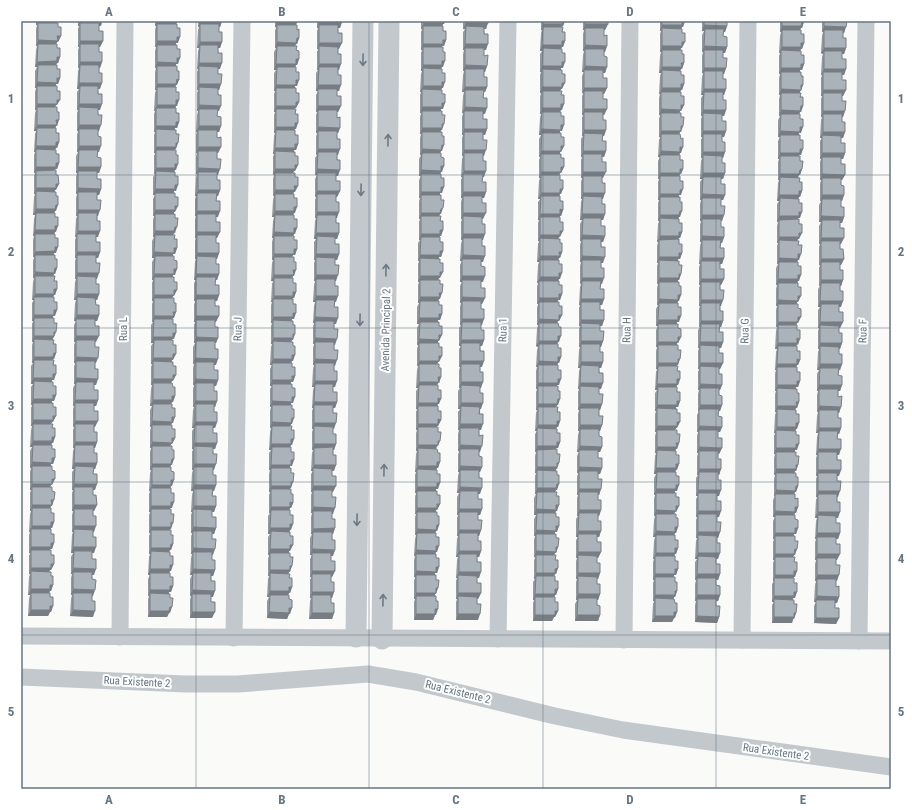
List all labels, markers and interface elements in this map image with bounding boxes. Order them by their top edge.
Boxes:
text: A [105,4,113,19]
text: B [278,4,286,19]
text: C [452,4,460,19]
text: D [626,4,634,19]
text: E [800,4,807,19]
one-way arrow [359,53,367,66]
text: 1 [8,91,14,106]
text: 1 [898,91,904,106]
one-way arrow [384,134,392,147]
one-way arrow [357,183,365,196]
text: 2 [8,244,15,259]
text: 2 [898,244,905,259]
one-way arrow [382,264,390,277]
street label: Avenida Principal 2 [379,288,393,372]
one-way arrow [356,313,364,326]
street label: Rua L [117,317,130,341]
street label: Rua J [231,317,245,341]
street label: Rua H [620,317,634,343]
street label: Rua 1 [496,318,510,342]
street label: Rua G [738,318,752,344]
street label: Rua F [856,319,870,343]
text: 3 [8,398,14,413]
text: 3 [898,398,904,413]
one-way arrow [380,464,388,477]
one-way arrow [353,513,361,526]
text: 4 [8,551,15,566]
text: 4 [898,551,905,566]
one-way arrow [379,594,387,607]
street label: Rua Existente 2 [103,674,171,690]
street label: Rua Existente 2 [424,678,492,706]
text: 5 [8,704,15,719]
text: 5 [898,704,905,719]
street label: Rua Existente 2 [742,741,810,763]
text: A [105,792,113,807]
text: B [278,792,286,807]
text: C [452,792,460,807]
text: D [626,792,634,807]
text: E [800,792,807,807]

